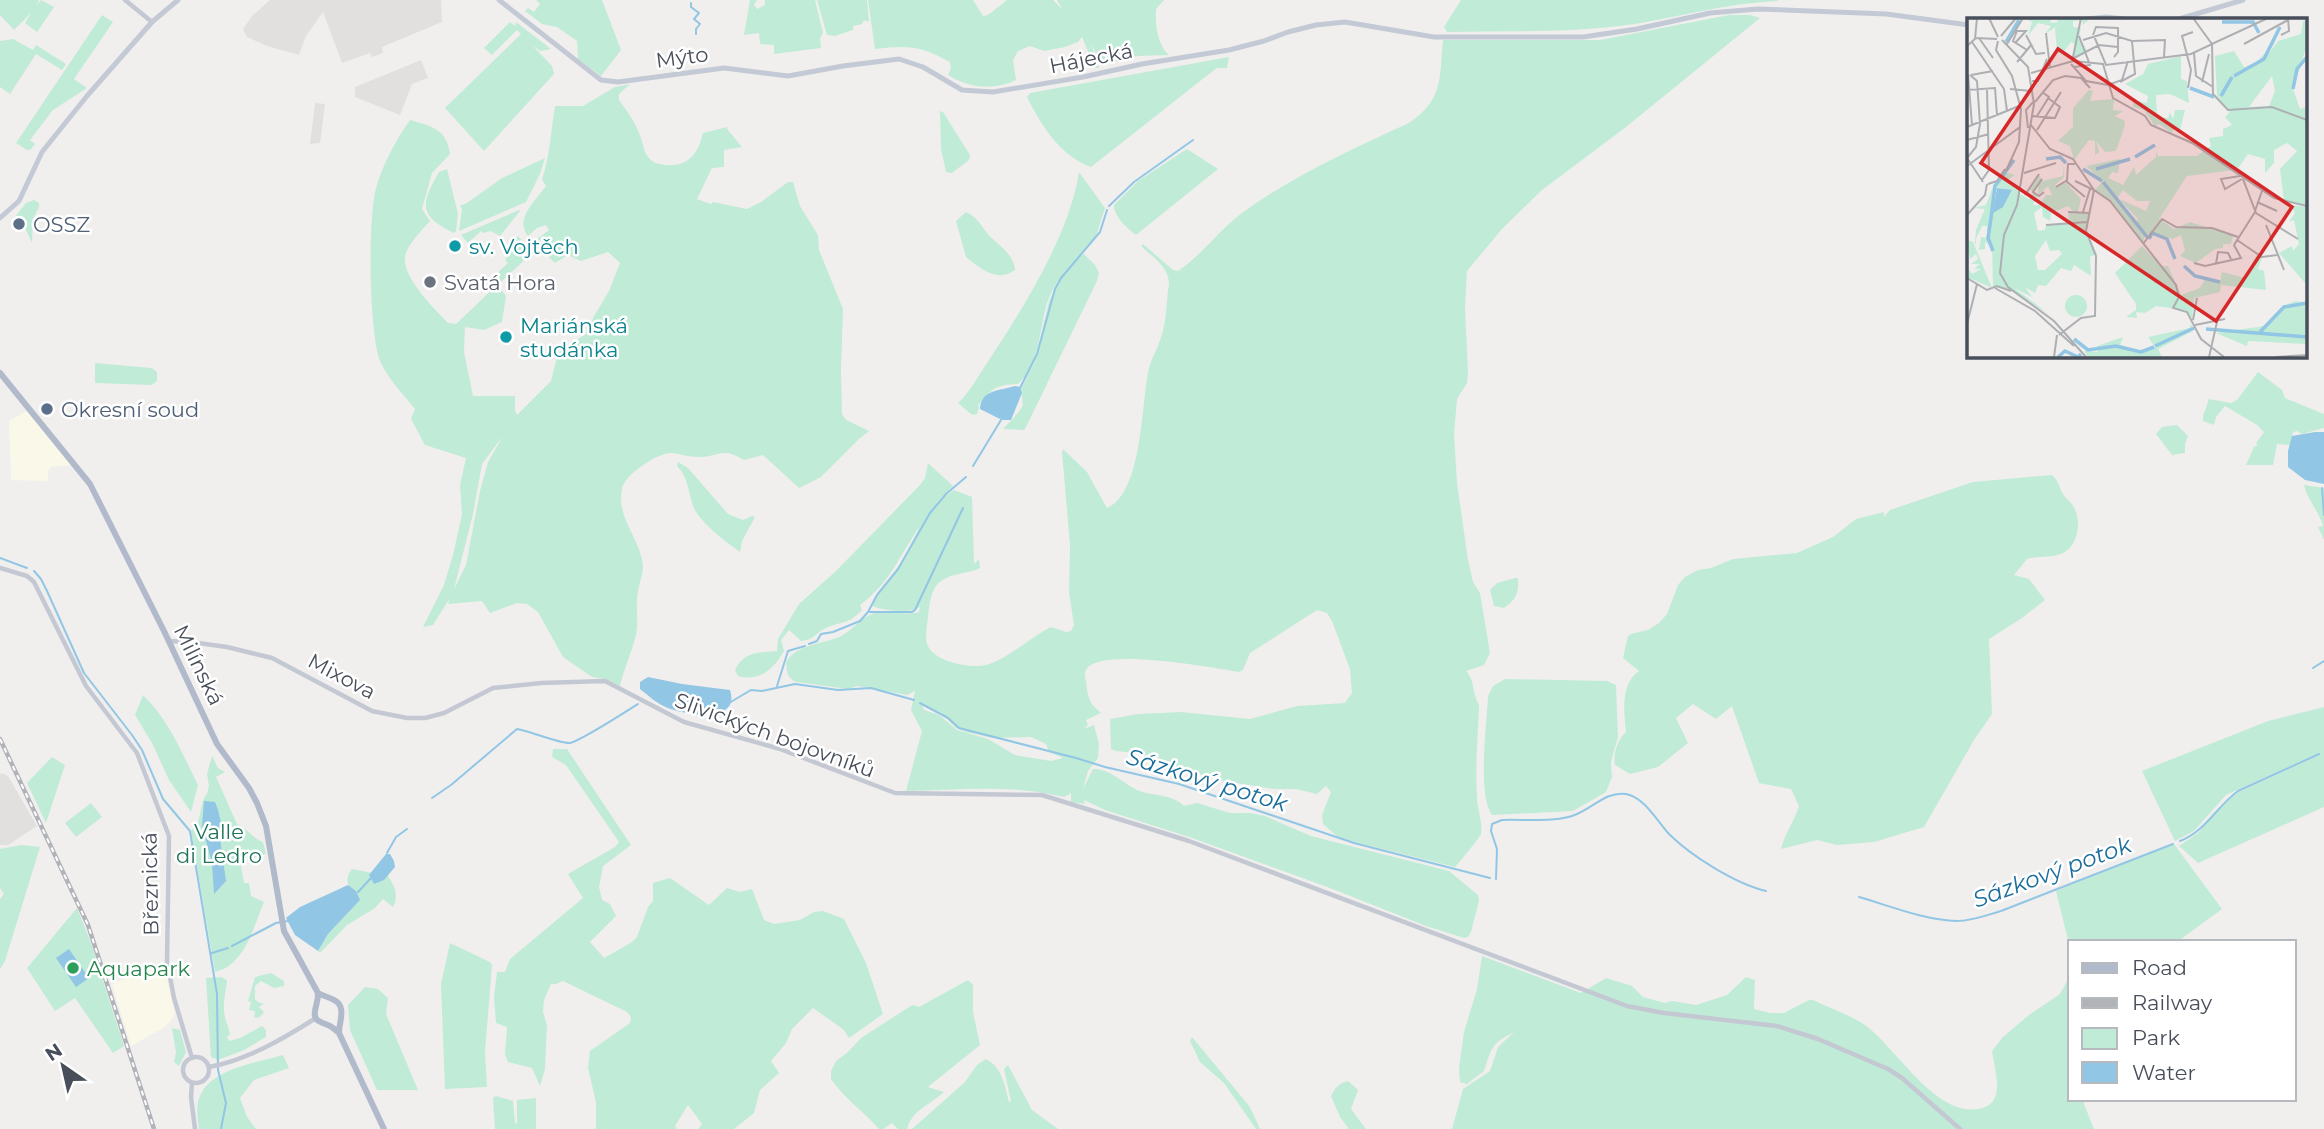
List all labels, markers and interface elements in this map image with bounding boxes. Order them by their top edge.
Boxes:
inset map [1967,18,2306,357]
street label: Hájecká [1047,38,1135,78]
street label: Mýto [654,41,710,73]
place label: OSSZ [33,212,90,237]
marker: OSSZ [11,216,27,232]
place label: sv. Vojtěch [469,234,579,259]
marker: sv. Vojtěch [447,238,463,254]
place label: Svatá Hora [444,270,556,295]
marker: Svatá Hora [422,274,438,290]
place label: Mariánská studánka [520,313,628,362]
marker: Mariánská studánka [498,329,514,345]
place label: Okresní soud [61,397,199,422]
marker: Okresní soud [39,401,55,417]
street label: Milínská [169,621,229,709]
street label: Mixova [304,648,380,704]
street label: Slivických bojovníků [672,687,878,783]
water label: Sázkový potok [1123,742,1292,818]
park label: Valle di Ledro [176,819,262,868]
water label: Sázkový potok [1969,830,2136,914]
street label: Březnická [137,832,163,936]
legend [2068,940,2296,1101]
text: Road [2132,955,2187,980]
place label: Aquapark [87,956,191,981]
marker: Aquapark [65,960,81,976]
text: Railway [2132,990,2213,1015]
text: Park [2132,1025,2180,1050]
north arrow [28,1031,98,1101]
text: N [41,1038,67,1066]
text: Water [2132,1060,2196,1085]

